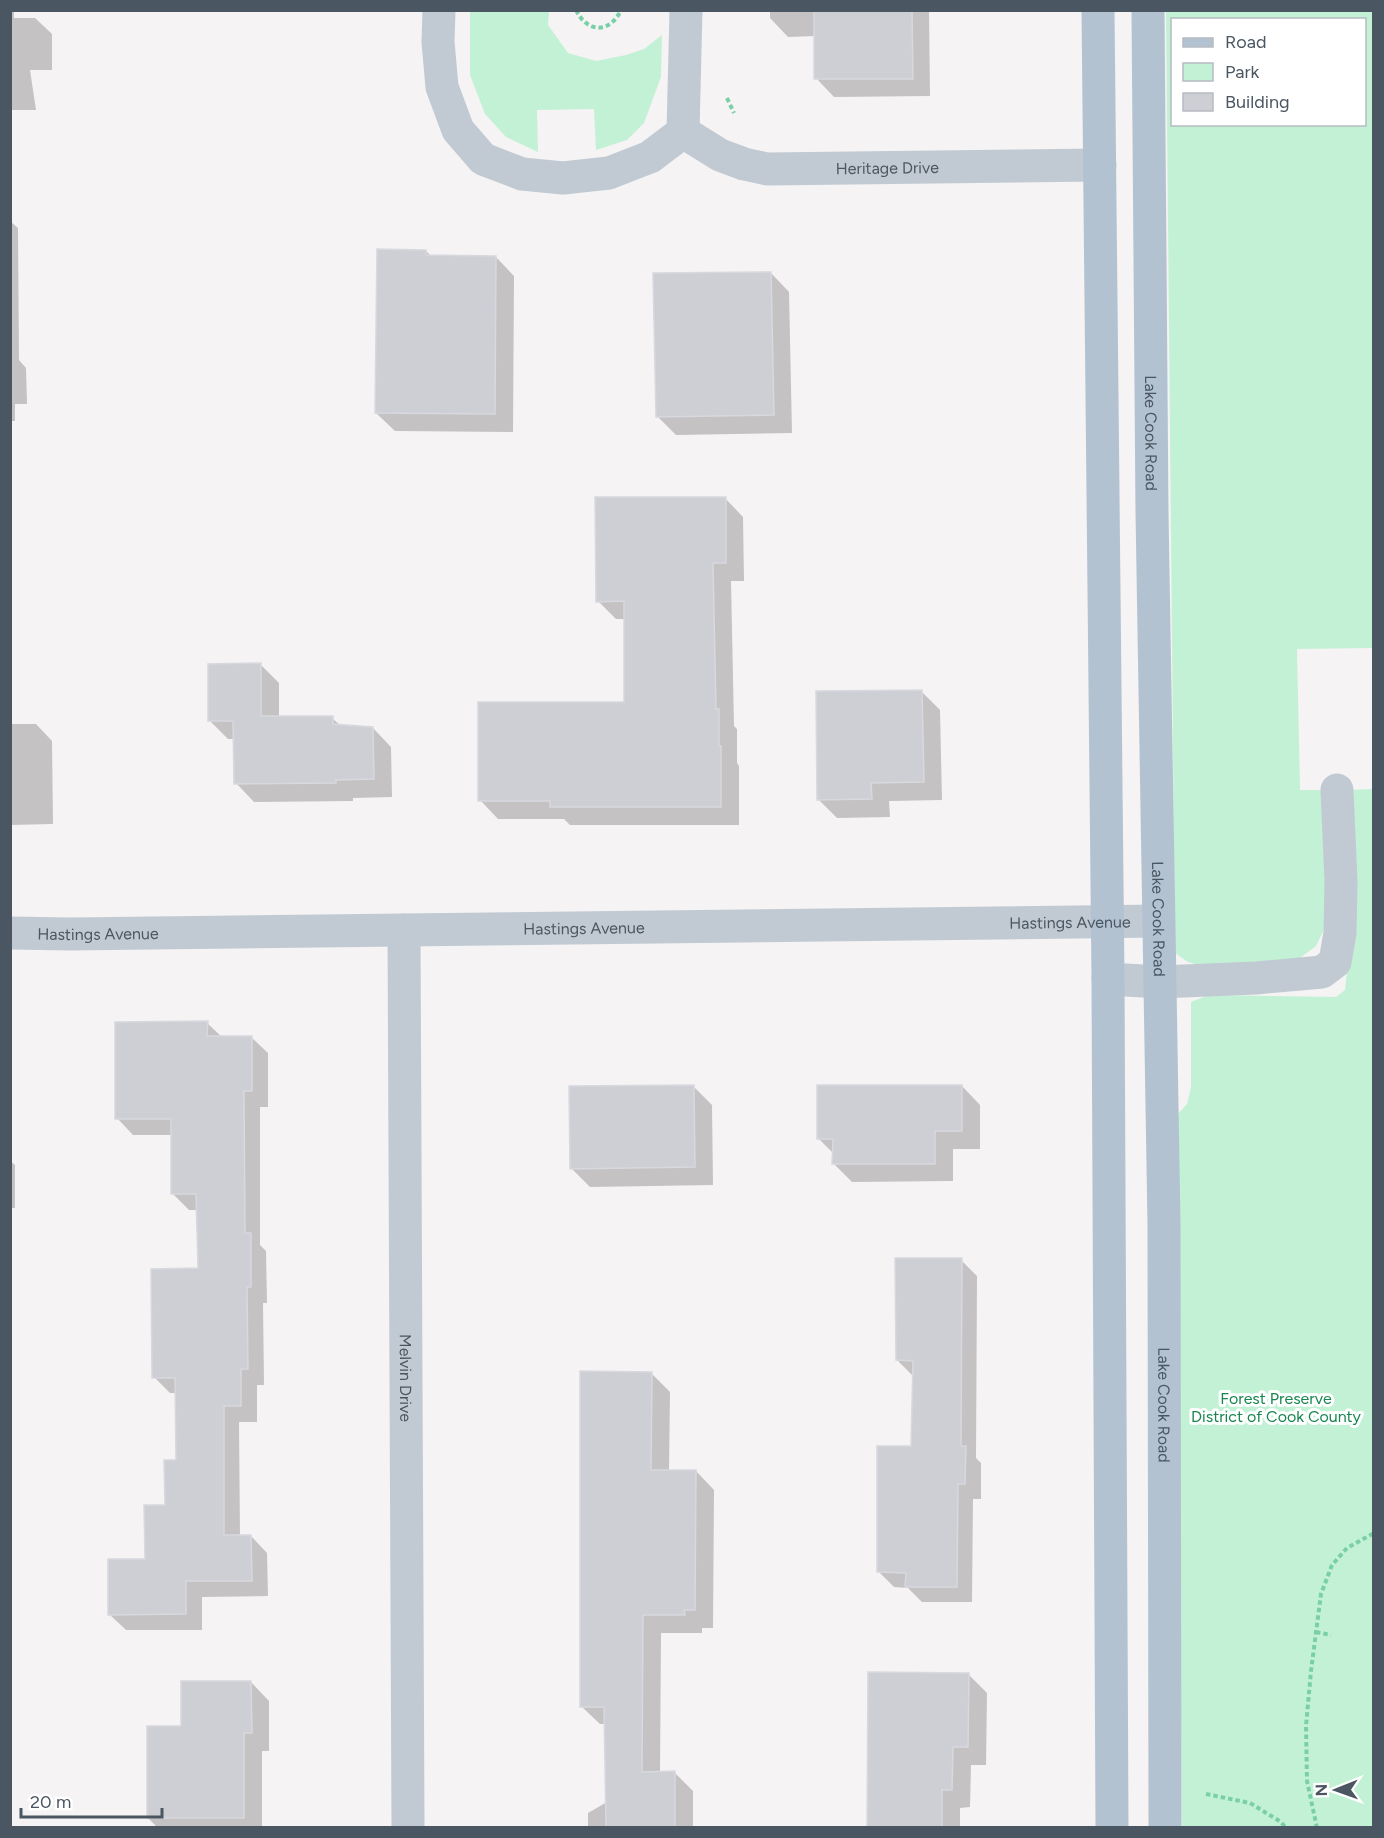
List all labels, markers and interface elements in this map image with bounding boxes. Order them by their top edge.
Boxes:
legend [1171,18,1366,126]
text: Road [1225,31,1266,53]
text: Park [1225,61,1260,83]
text: Building [1225,91,1290,113]
street label: Heritage Drive [836,157,939,178]
street label: Lake Cook Road [1141,375,1161,491]
street label: Lake Cook Road [1148,861,1169,977]
street label: Hastings Avenue [1009,912,1131,932]
street label: Hastings Avenue [523,918,645,938]
street label: Hastings Avenue [37,923,159,943]
street label: Melvin Drive [396,1334,416,1422]
street label: Lake Cook Road [1155,1347,1174,1463]
park label: Forest Preserve District of Cook County [1191,1389,1362,1426]
north arrow [1306,1760,1366,1820]
scale bar [21,1781,162,1819]
text: N [1312,1784,1331,1797]
text: 20 m [30,1791,71,1813]

